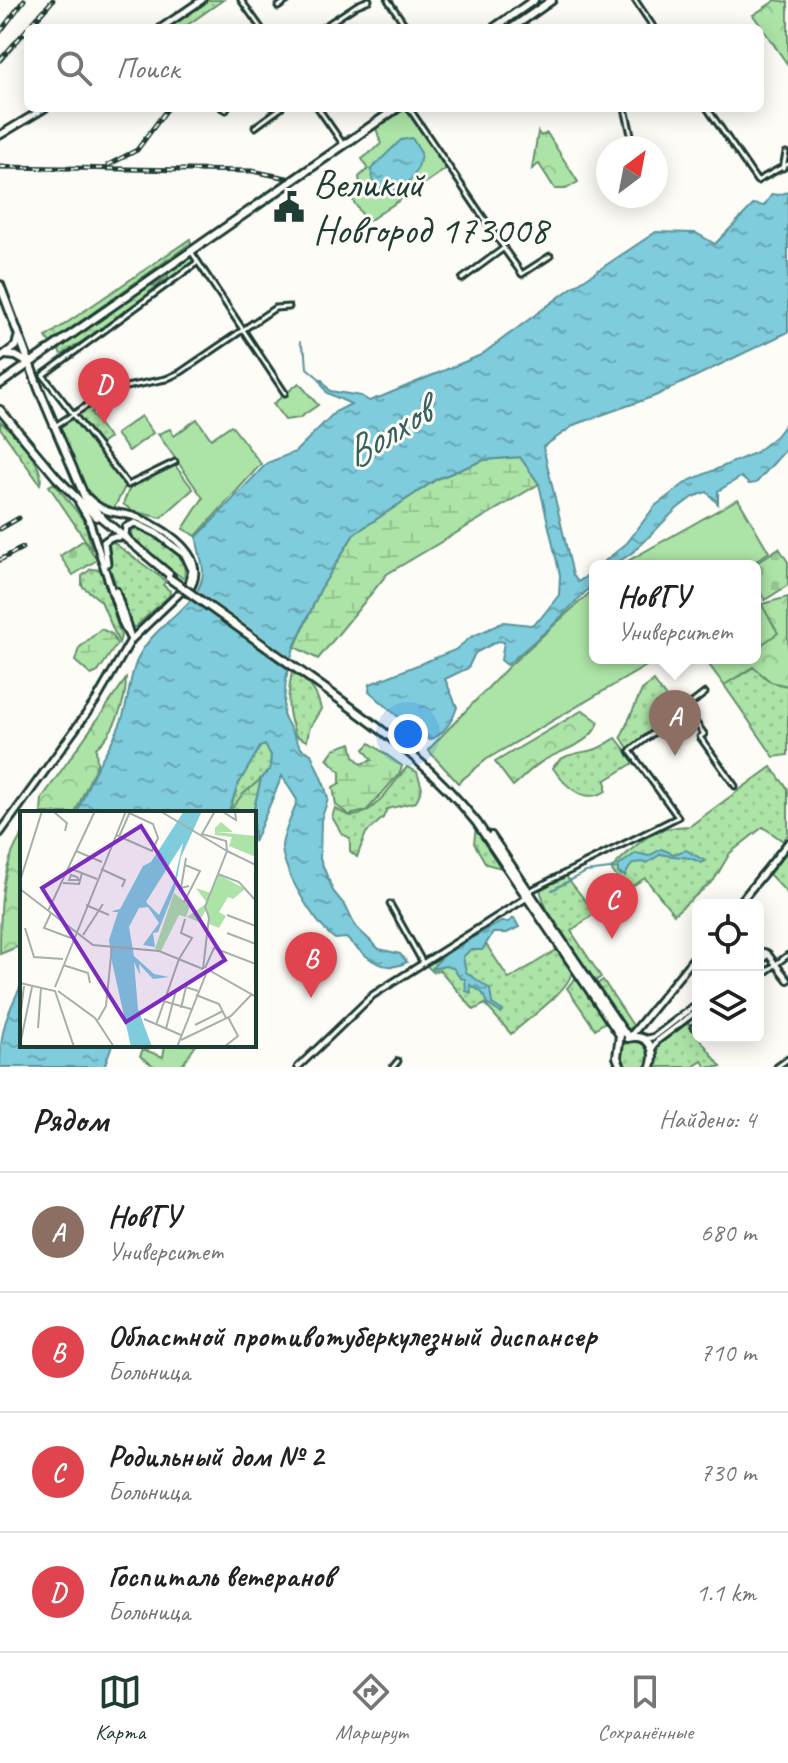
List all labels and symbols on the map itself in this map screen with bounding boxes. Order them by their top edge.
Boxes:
north arrow [596,136,668,208]
place label: Великий Новгород 173008 [313,159,552,255]
public building icon: Великий Новгород 173008 [272,190,306,224]
pin: D [78,358,130,424]
water label: Волхов [333,378,453,480]
pin: A [649,690,701,756]
your location [388,714,428,754]
inset map [20,811,256,1047]
pin: C [586,873,638,939]
pin: B [285,932,337,998]

